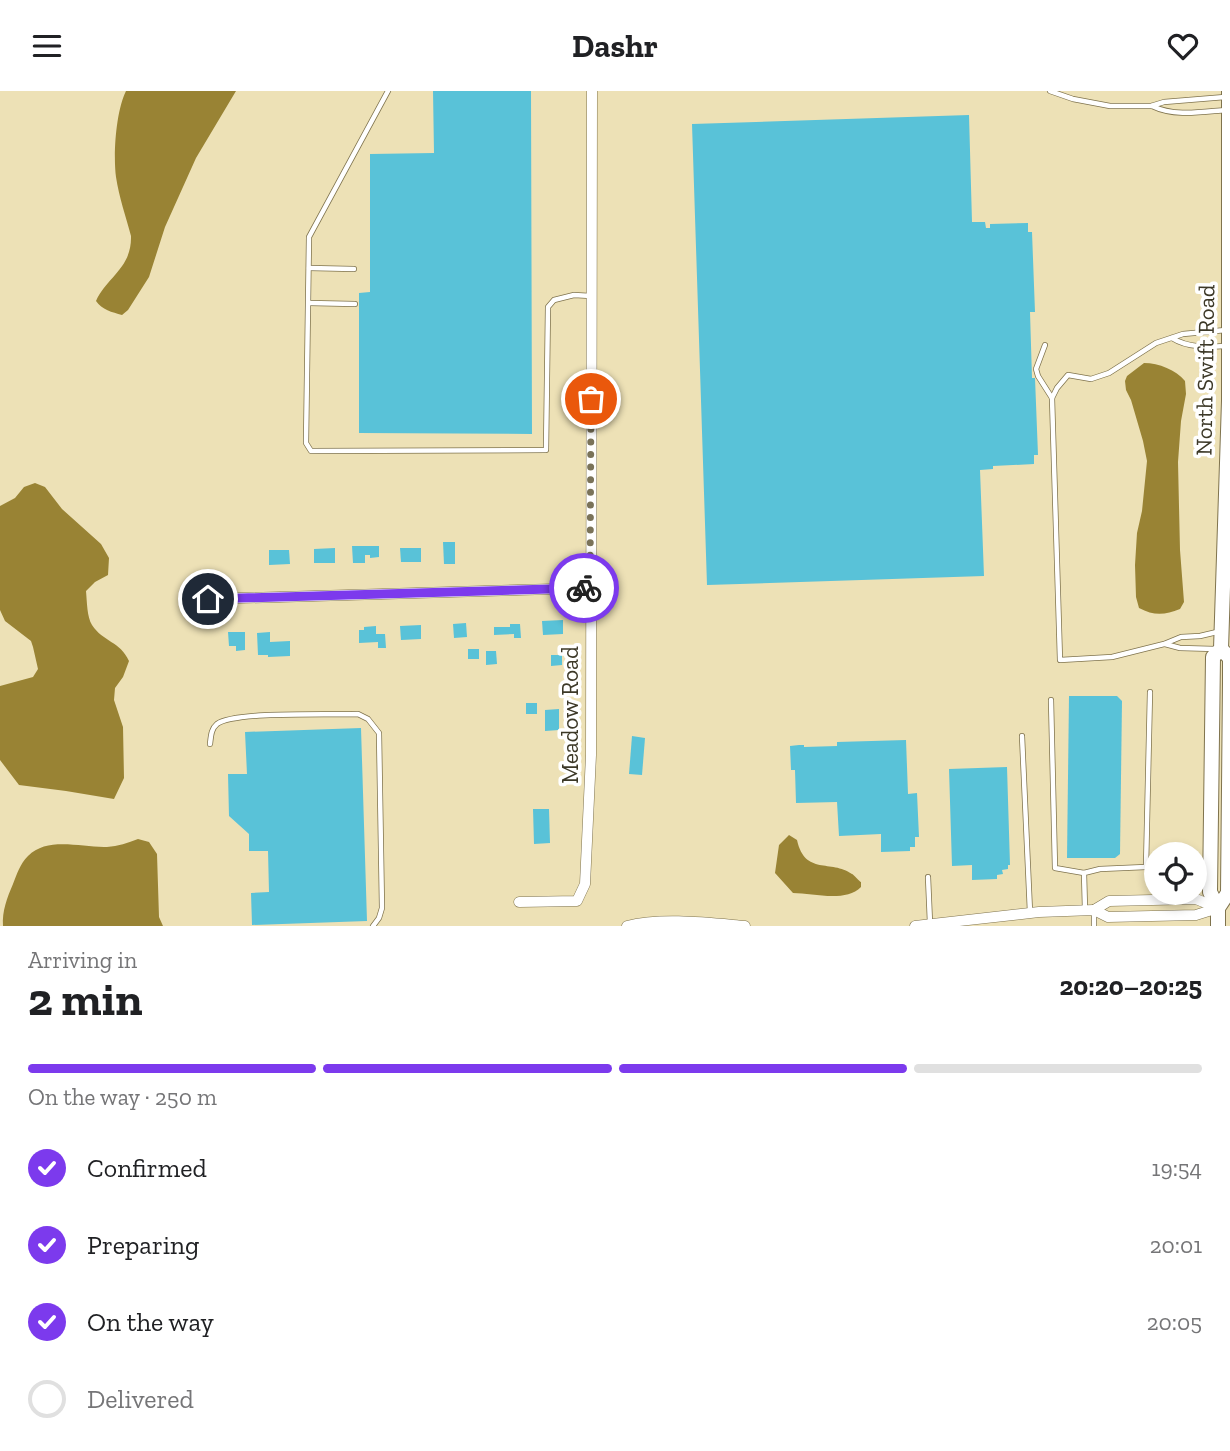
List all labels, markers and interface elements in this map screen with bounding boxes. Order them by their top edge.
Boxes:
icon: menu [28,27,66,65]
text: Dashr [572,27,658,65]
icon: heart [1164,27,1202,65]
street label: North Swift Road [1190,284,1220,456]
pin [561,369,621,429]
icon: bag [572,380,610,418]
courier [549,553,619,623]
pin [178,569,238,629]
icon: bike [565,569,603,607]
icon: home [189,580,227,618]
street label: Meadow Road [556,646,584,784]
map controls [1144,842,1207,905]
button: locate [1144,842,1207,905]
text: Arriving in [28,946,137,974]
text: 20:20–20:25 [1059,970,1202,1002]
text: 2 min [28,972,143,1027]
text: On the way · 250 m [28,1083,217,1111]
icon: check [28,1149,66,1187]
text: Confirmed [87,1152,207,1184]
text: 19:54 [1152,1154,1202,1182]
icon: check [28,1226,66,1264]
text: Preparing [87,1229,199,1261]
text: 20:01 [1150,1231,1202,1259]
icon: check [28,1303,66,1341]
text: On the way [87,1306,214,1338]
text: 20:05 [1147,1308,1202,1336]
text: Delivered [87,1383,194,1415]

